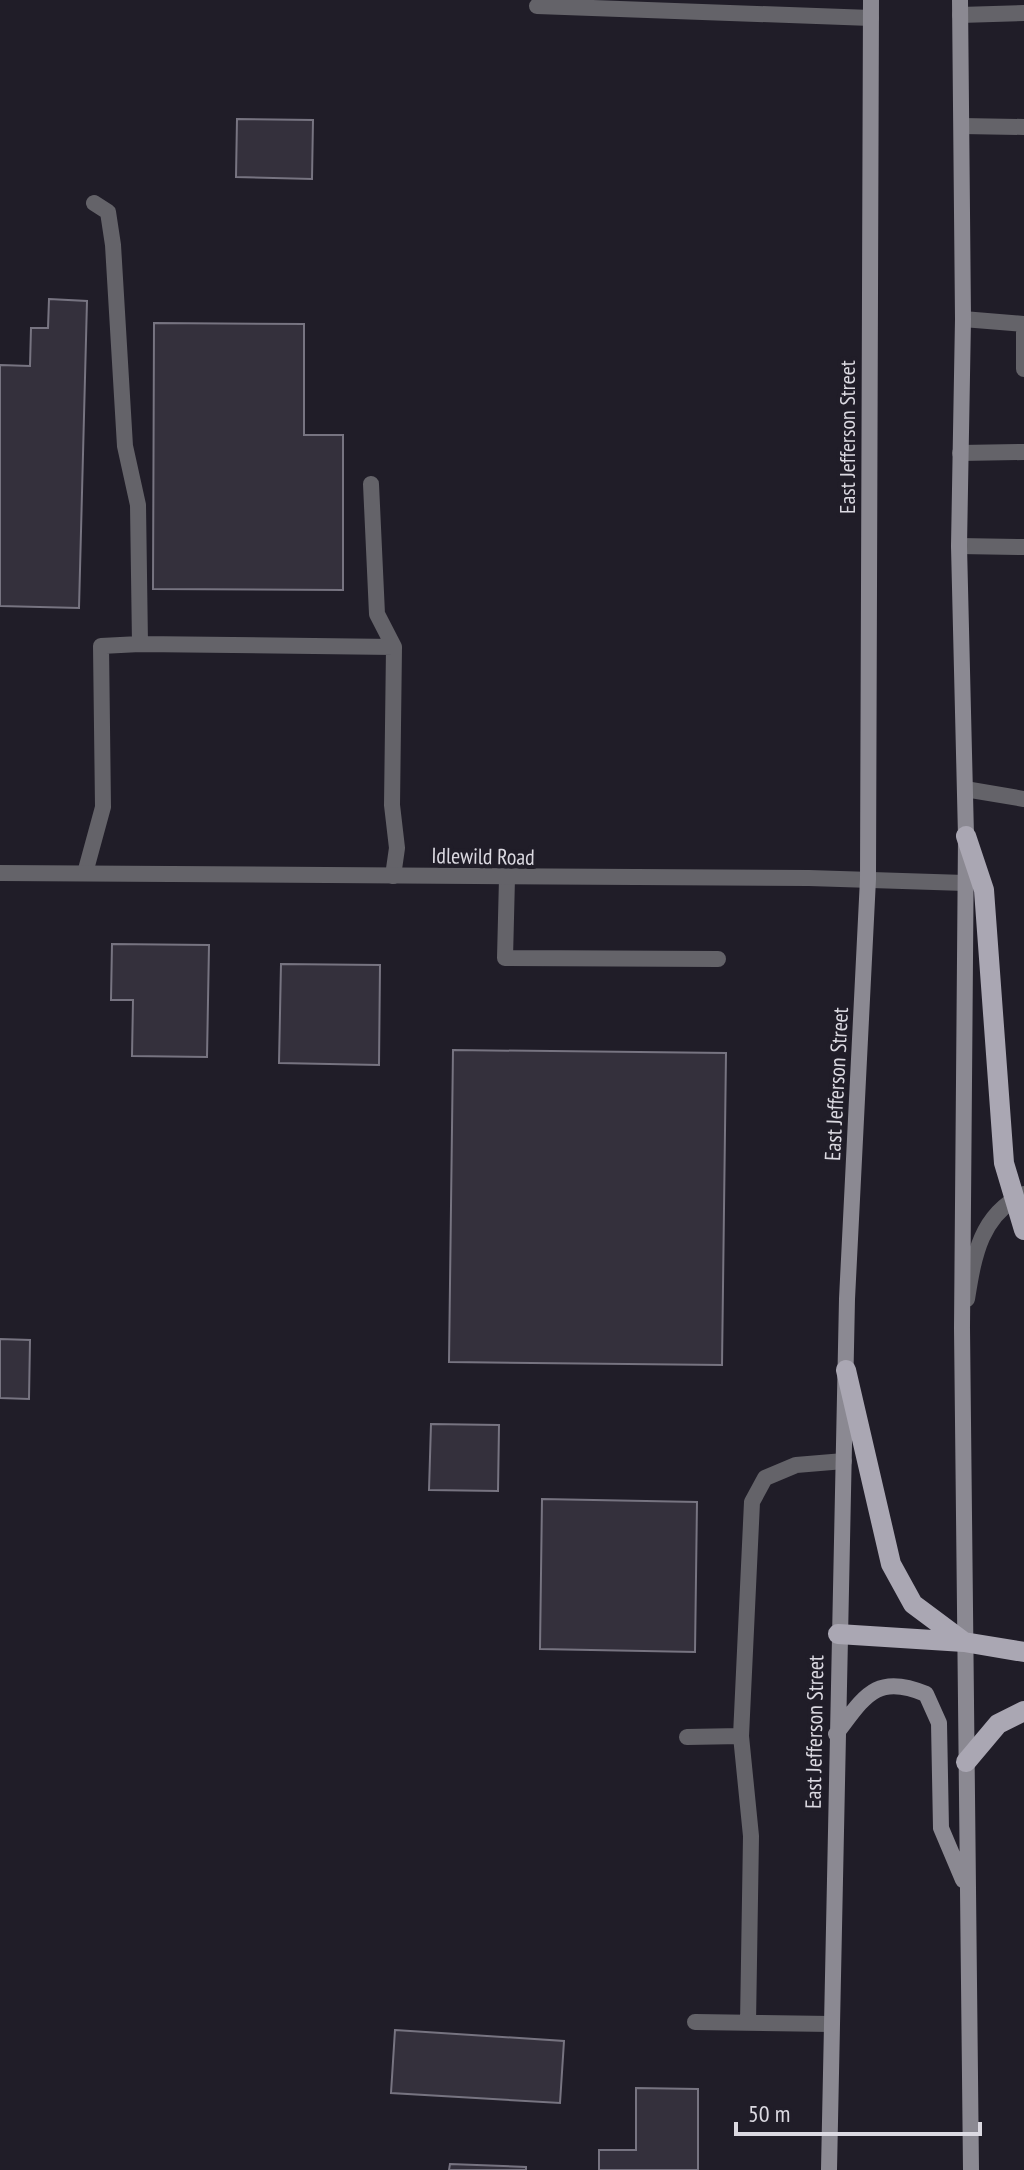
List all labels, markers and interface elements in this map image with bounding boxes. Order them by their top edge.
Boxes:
street label: East Jefferson Street [833,360,861,514]
street label: Idlewild Road [431,841,535,871]
street label: East Jefferson Street [818,1006,854,1162]
street label: East Jefferson Street [799,1655,829,1809]
scale bar [736,2086,980,2136]
text: 50 m [748,2098,790,2129]

